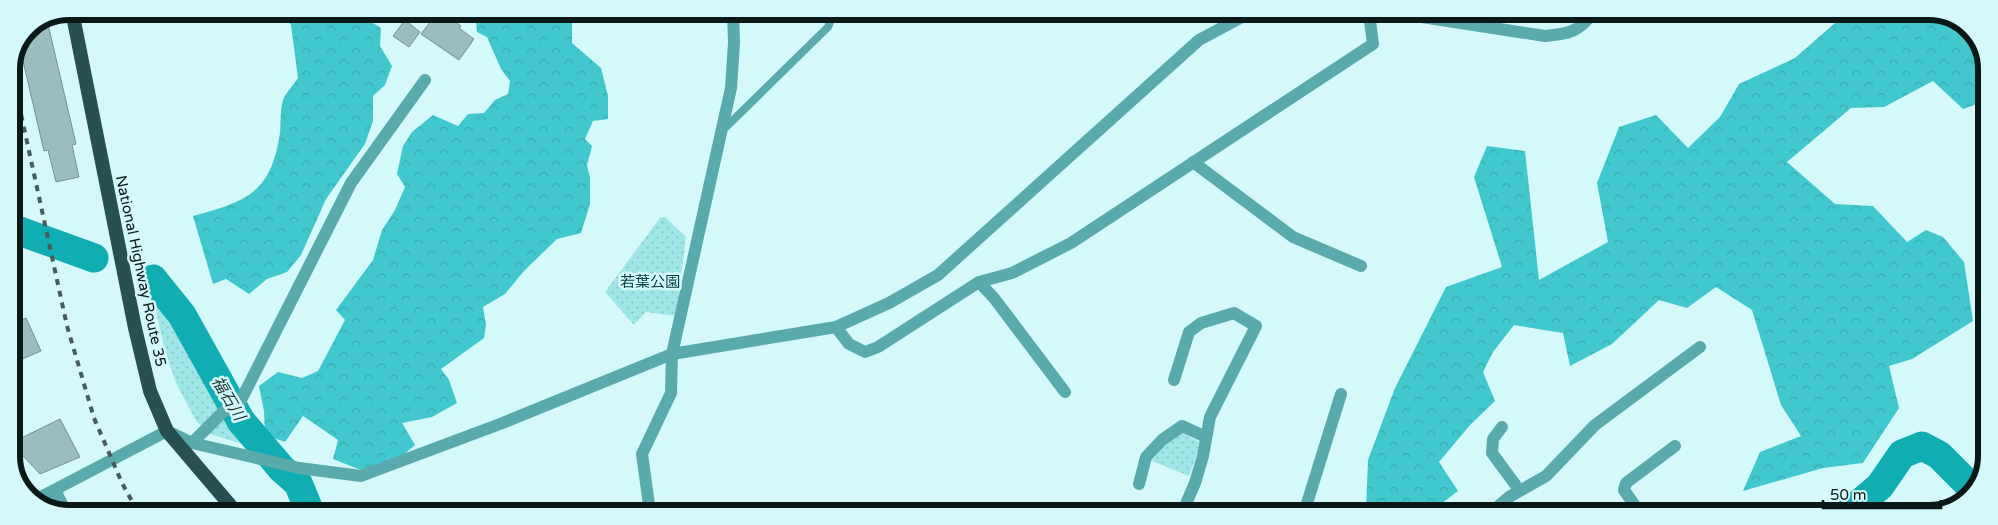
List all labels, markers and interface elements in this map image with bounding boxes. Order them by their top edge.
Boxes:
street label: National Highway Route 35 [112,174,170,368]
park label: 若葉公園 [620,273,680,291]
water label: 福石川 [207,373,250,426]
scale bar [1823,478,1940,510]
text: 50 m [1830,486,1867,504]

